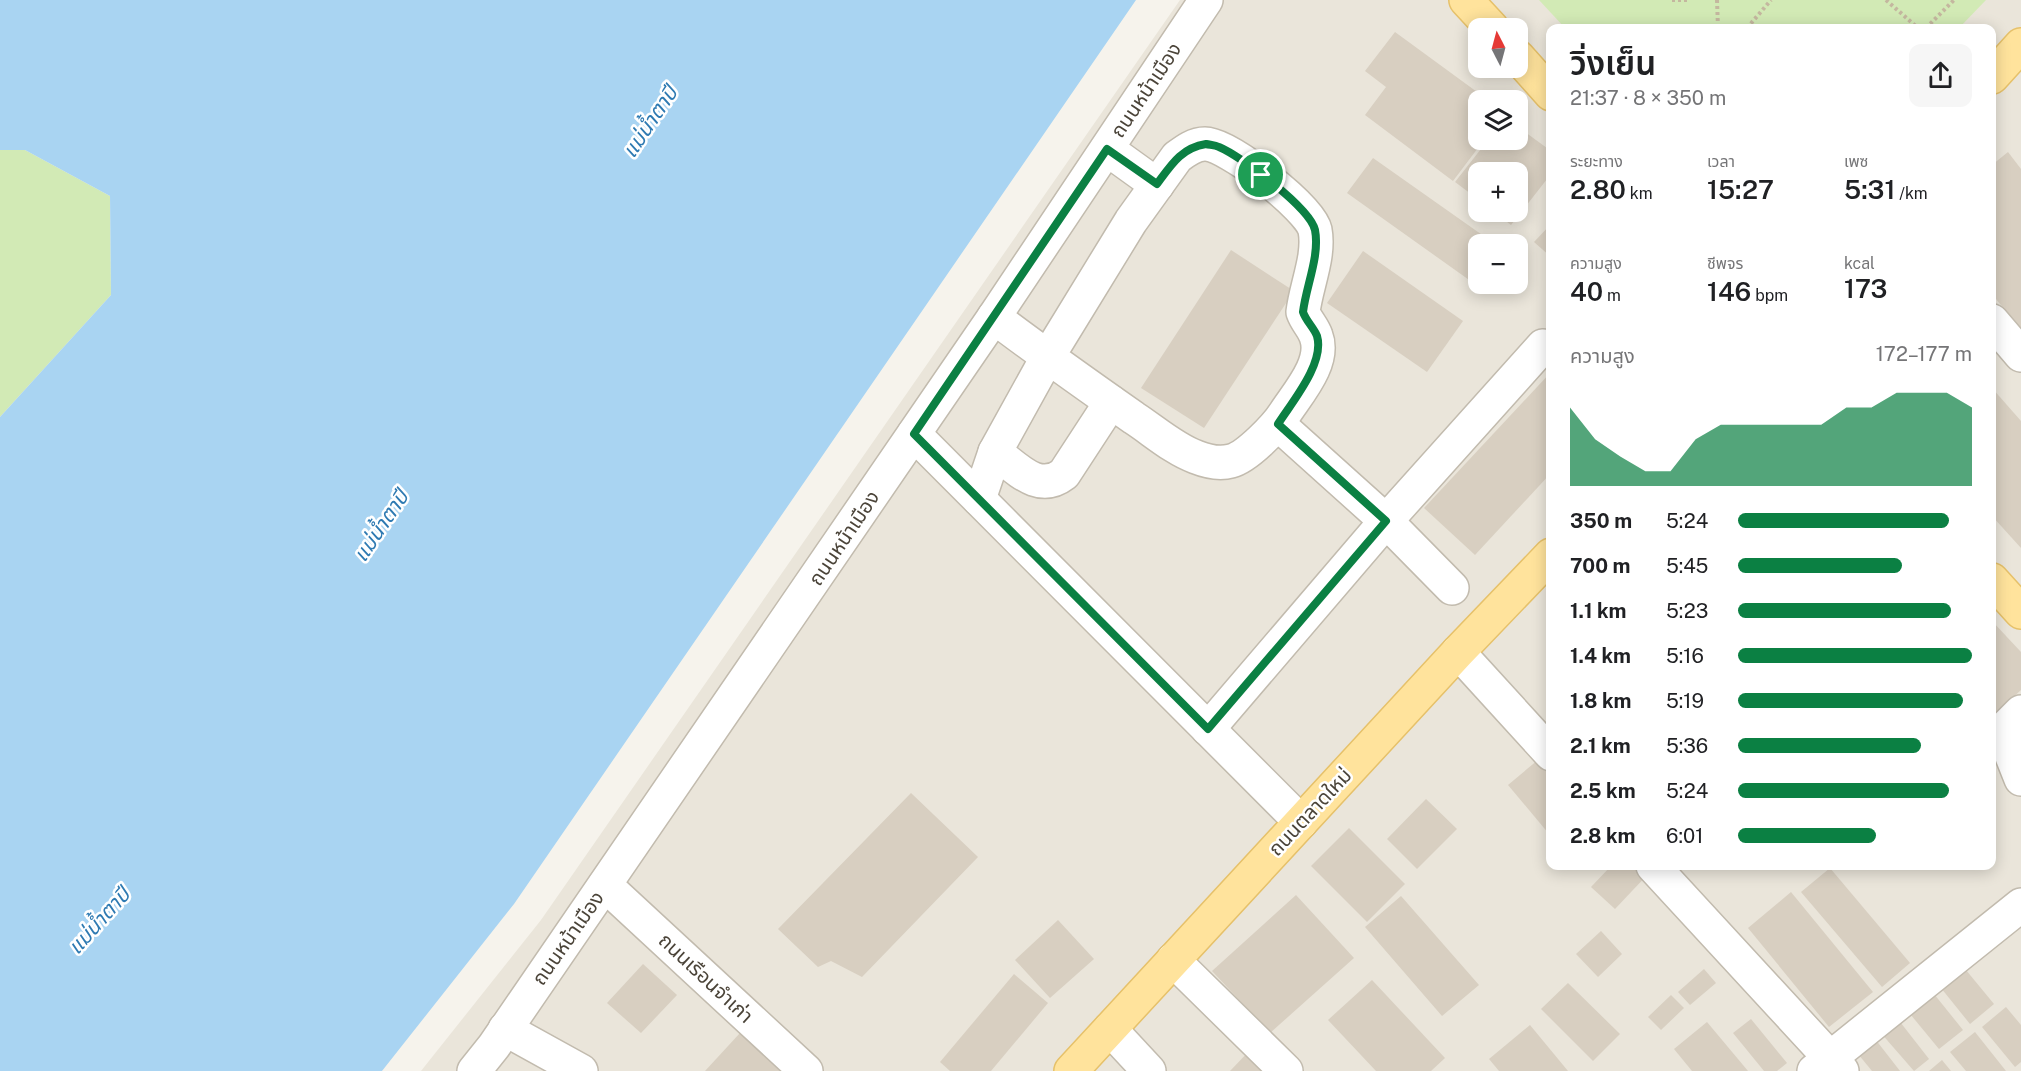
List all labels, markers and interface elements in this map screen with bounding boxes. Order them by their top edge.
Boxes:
north arrow [1468,18,1528,78]
map controls [1468,18,1528,294]
street label: ถนนหน้าเมือง [1106,38,1186,142]
text: วิ่งเย็น [1570,44,1656,82]
button: share [1909,44,1972,107]
water label: แม่น้ำตาปี [615,78,684,162]
text: 21:37 · 8 × 350 m [1570,86,1726,110]
button: layers [1468,90,1528,150]
pin [1235,149,1286,200]
text: ระยะทาง [1570,152,1623,171]
text: เวลา [1707,152,1735,171]
text: เพซ [1844,152,1868,171]
icon: arrive [1244,158,1277,191]
button: + [1468,162,1528,222]
text: 2.80 [1570,174,1626,205]
text: 15:27 [1707,174,1774,205]
text: 5:31 [1844,174,1895,205]
text: km [1626,184,1653,203]
text: /km [1895,184,1928,203]
button: − [1468,234,1528,294]
text: ความสูง [1570,254,1622,273]
text: ชีพจร [1707,254,1743,273]
text: kcal [1844,254,1875,273]
text: 173 [1844,273,1887,304]
text: 40 [1570,276,1603,307]
text: 146 [1707,276,1751,307]
text: m [1603,286,1621,305]
text: bpm [1751,286,1788,305]
text: 172–177 m [1876,342,1972,366]
text: ความสูง [1570,344,1635,368]
water label: แม่น้ำตาปี [346,482,415,566]
street label: ถนนหน้าเมือง [804,486,884,590]
text: 350 m [1570,509,1632,533]
text: 5:24 [1666,509,1708,533]
text: 700 m [1570,554,1630,578]
text: 5:45 [1666,554,1708,578]
text: 1.1 km [1570,599,1627,623]
text: 5:23 [1666,599,1708,623]
text: 1.4 km [1570,644,1631,668]
text: 5:16 [1666,644,1704,668]
text: 1.8 km [1570,689,1631,713]
text: 5:19 [1666,689,1704,713]
text: 2.1 km [1570,734,1631,758]
text: 5:36 [1666,734,1708,758]
street label: ถนนตลาดใหม่ [1263,763,1357,861]
text: 2.5 km [1570,779,1636,803]
text: 5:24 [1666,779,1708,803]
text: 2.8 km [1570,824,1636,848]
text: 6:01 [1666,824,1703,848]
water label: แม่น้ำตาปี [61,879,136,959]
street label: ถนนหน้าเมือง [527,886,609,990]
street label: ถนนเรือนจำเก่า [654,928,758,1028]

